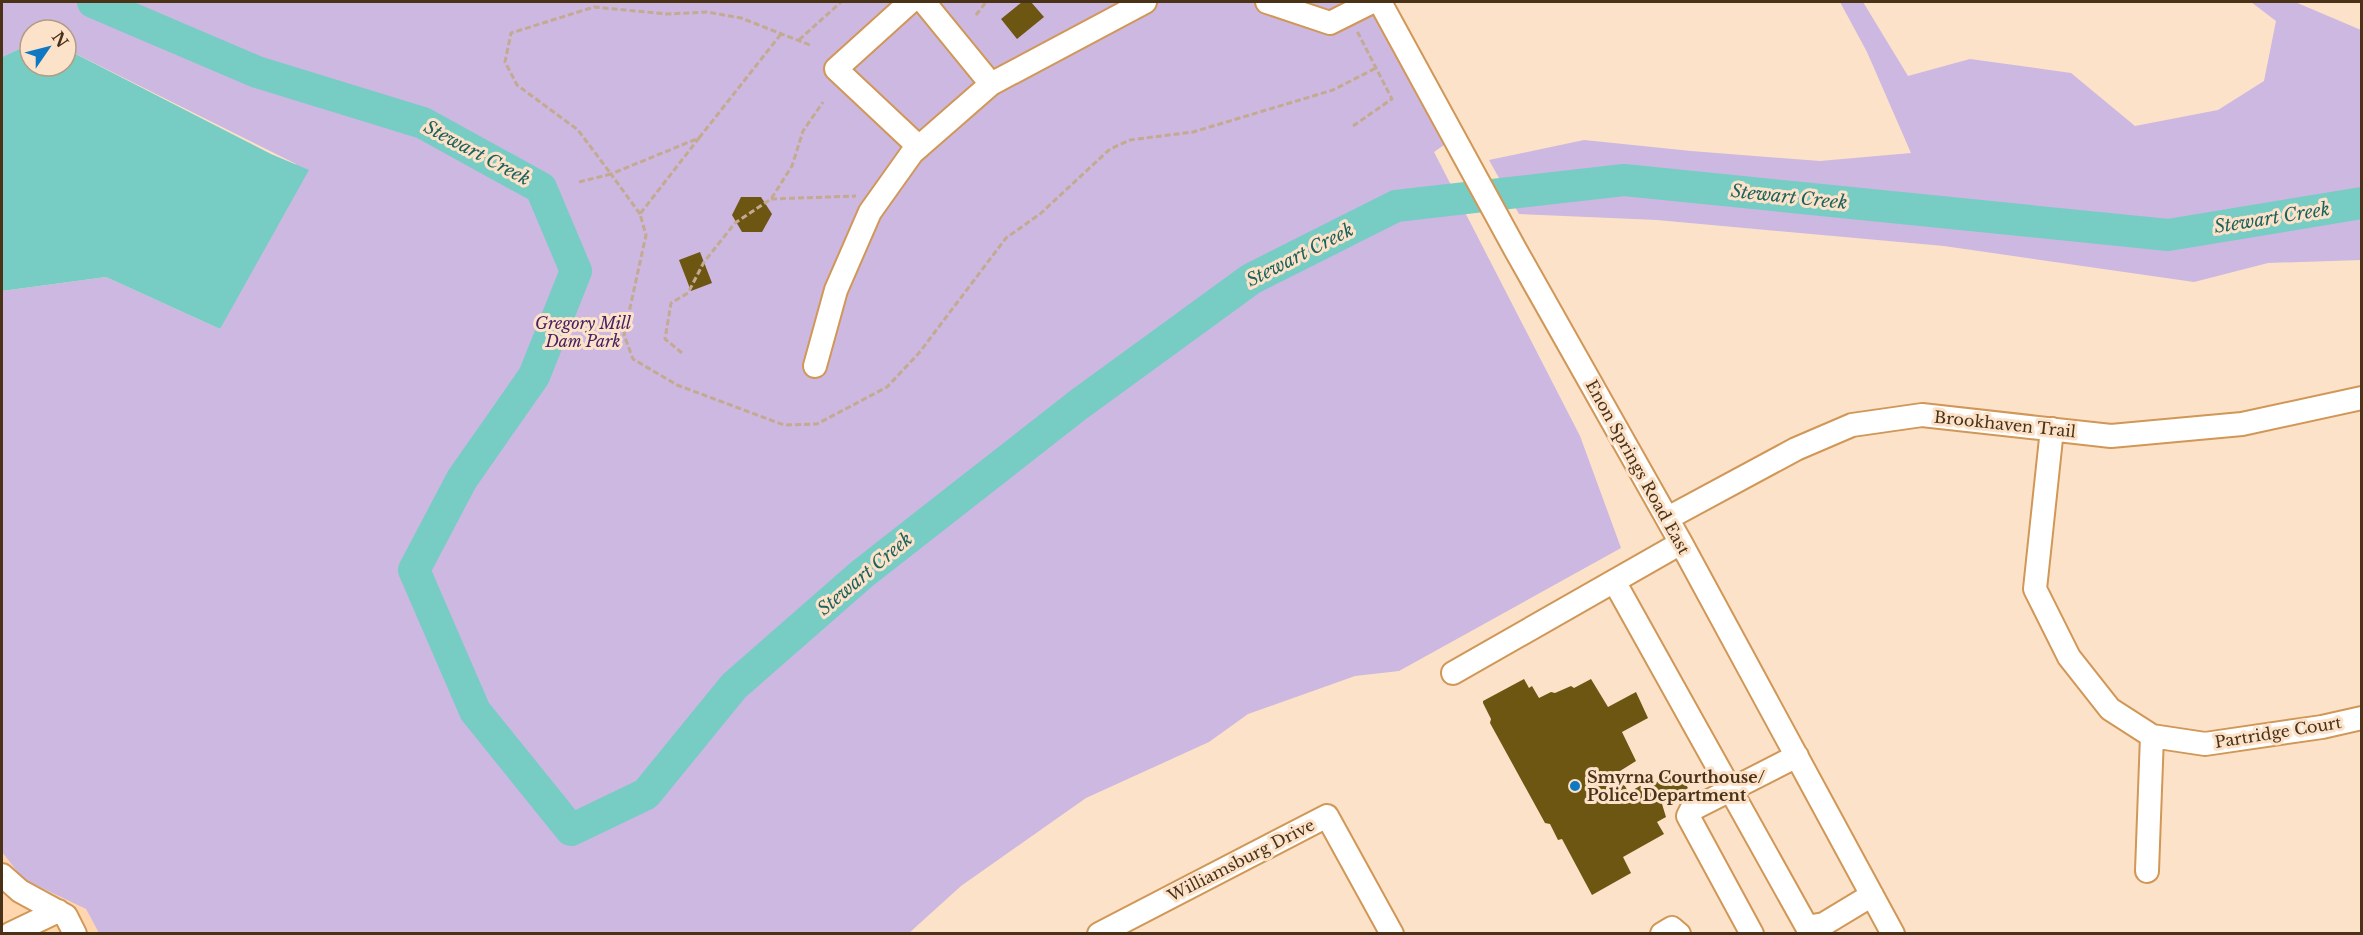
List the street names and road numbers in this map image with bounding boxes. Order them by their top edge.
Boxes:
street label: Enon Springs Road East [1582,376,1694,558]
street label: Brookhaven Trail [1933,407,2077,441]
street label: Partridge Court [2213,712,2343,752]
street label: Williamsburg Drive [1163,814,1318,906]

